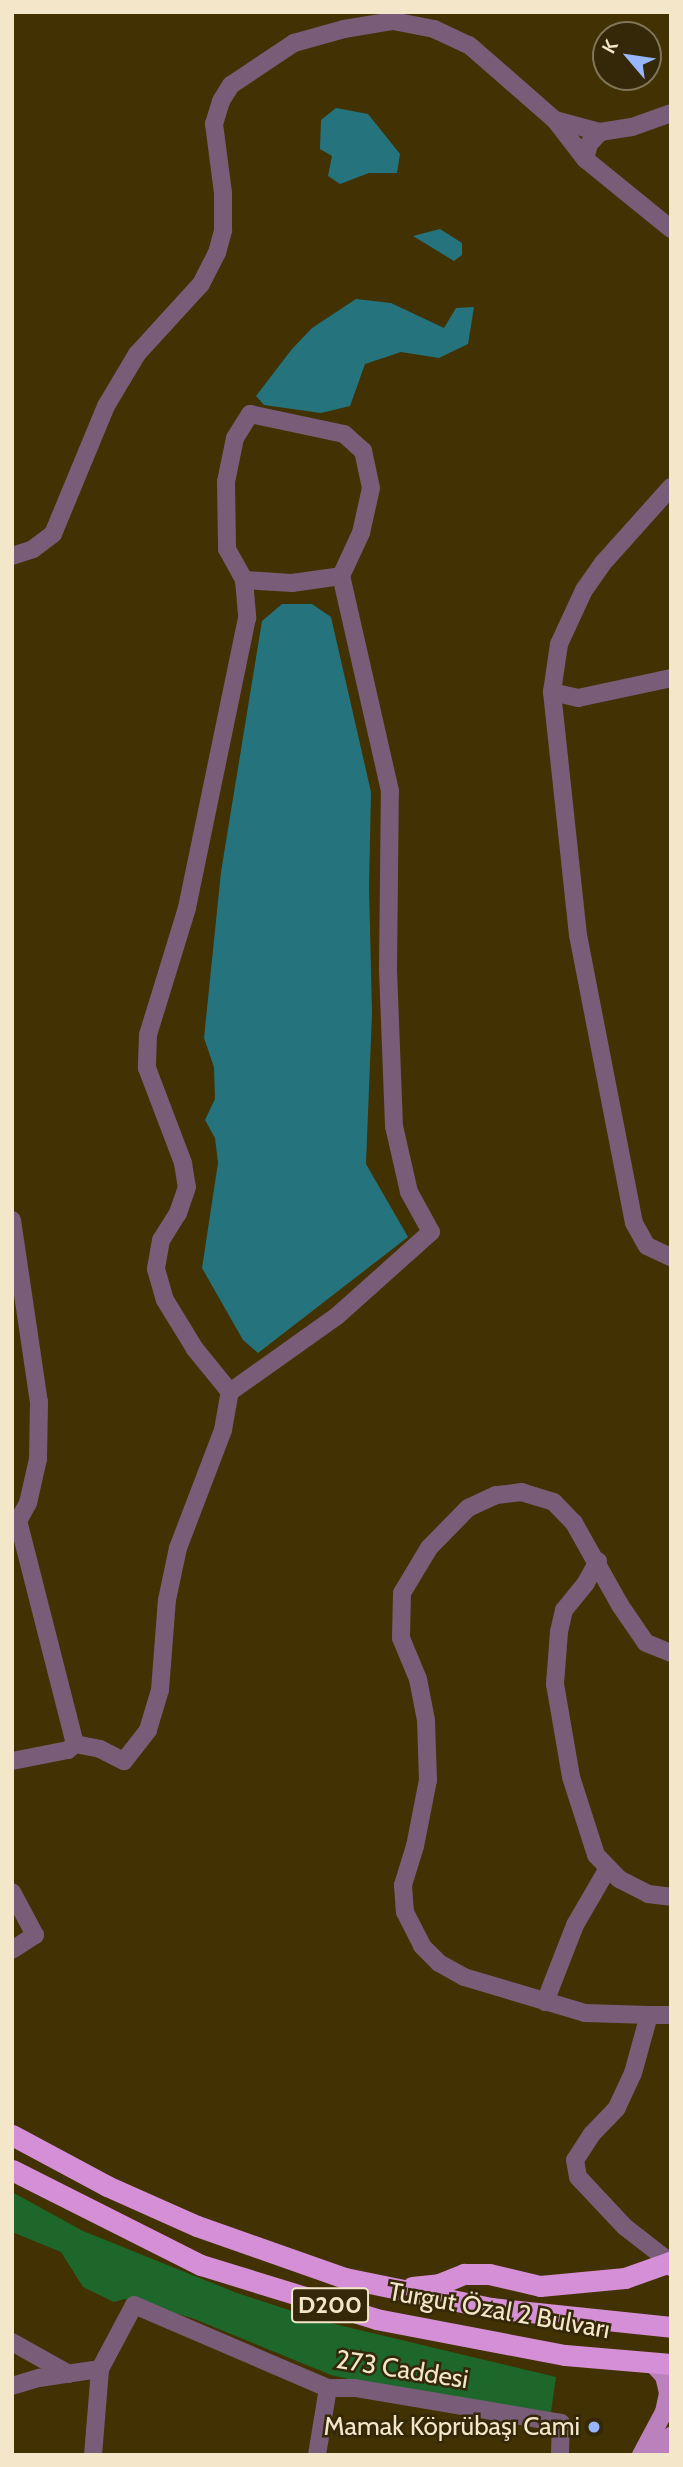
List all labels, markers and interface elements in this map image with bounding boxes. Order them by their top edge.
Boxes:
north arrow [592,21,662,91]
text: K [597,36,623,57]
street label: Turgut Özal 2 Bulvarı [386,2276,612,2346]
road number: D200 [290,2284,370,2326]
street label: 273 Caddesi [334,2344,470,2396]
place label: Mamak Köprübaşı Cami [323,2411,580,2443]
marker: Mamak Köprübaşı Cami [586,2419,602,2435]

